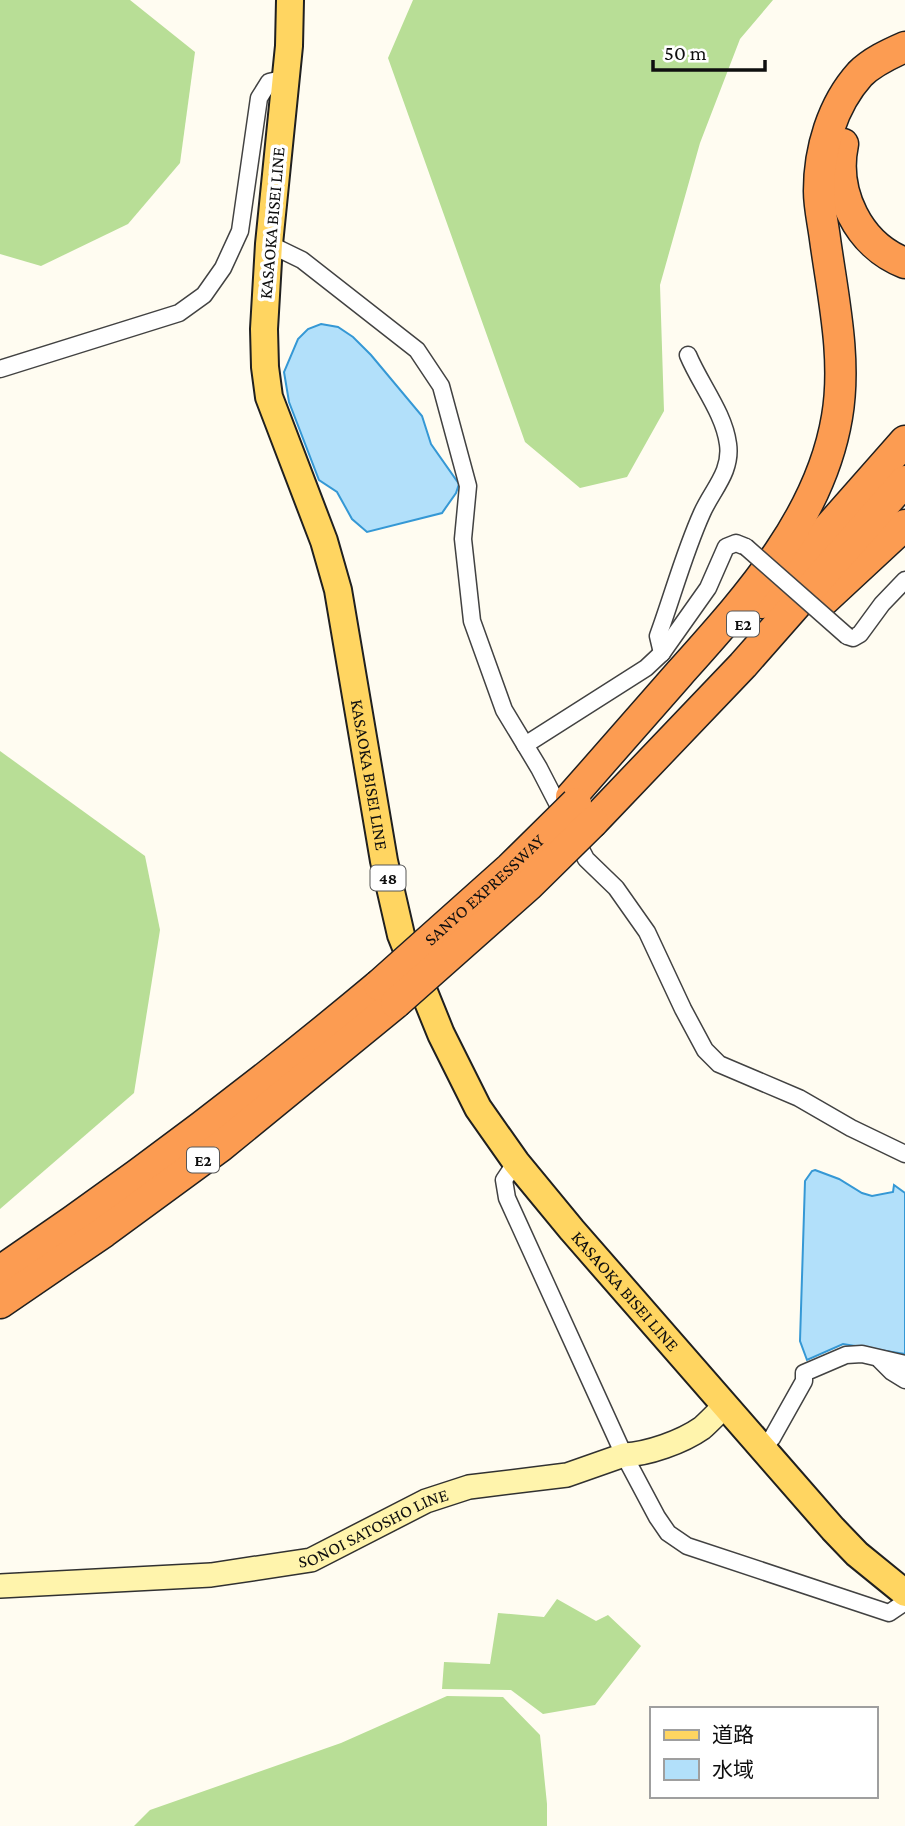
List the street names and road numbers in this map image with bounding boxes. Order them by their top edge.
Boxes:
street label: KASAOKA BISEI LINE [255,146,289,300]
road number: E2 [727,611,759,636]
street label: KASAOKA BISEI LINE [347,698,392,852]
street label: SANYO EXPRESSWAY [420,830,549,950]
road number: 48 [370,866,406,890]
road number: E2 [187,1148,219,1172]
street label: KASAOKA BISEI LINE [568,1227,683,1355]
street label: SONOI SATOSHO LINE [297,1484,451,1572]

